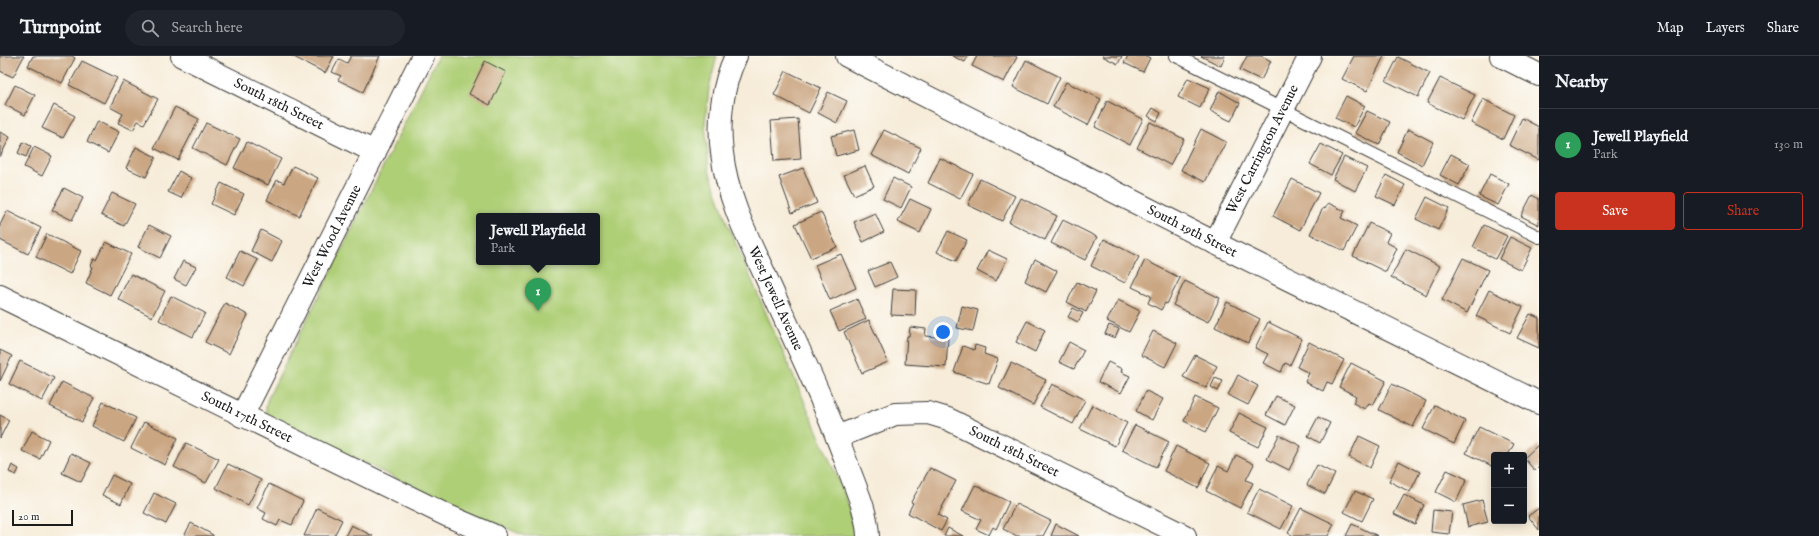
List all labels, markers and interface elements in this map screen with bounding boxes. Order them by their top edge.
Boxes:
search box [125,10,405,46]
text: Turnpoint [20,16,101,40]
icon: search [139,17,161,39]
text: Search here [171,18,243,37]
text: Map [1657,19,1684,37]
text: Layers [1706,19,1745,37]
text: Share [1767,19,1799,37]
text: Nearby [1555,72,1608,93]
street label: South 18th Street [231,74,327,134]
street label: West Carrington Avenue [1222,81,1303,217]
text: Jewell Playfield [1593,127,1688,146]
text: 1 [1566,136,1570,153]
text: 130 m [1774,136,1803,153]
text: Park [1593,146,1618,163]
street label: West Wood Avenue [299,181,366,291]
button: Save [1555,192,1675,230]
button: Share [1683,192,1803,230]
street label: South 19th Street [1144,201,1240,262]
popup [476,213,600,265]
text: Jewell Playfield [491,221,586,240]
text: Park [491,240,515,257]
street label: West Jewell Avenue [744,243,808,354]
pin: 1 [525,278,551,311]
your location [933,322,953,342]
street label: South 17th Street [198,387,296,447]
street label: South 18th Street [966,422,1062,482]
map controls [1491,452,1527,524]
button: + [1491,452,1527,488]
button: − [1491,488,1527,524]
scale bar [12,508,73,527]
text: 20 m [18,510,39,524]

